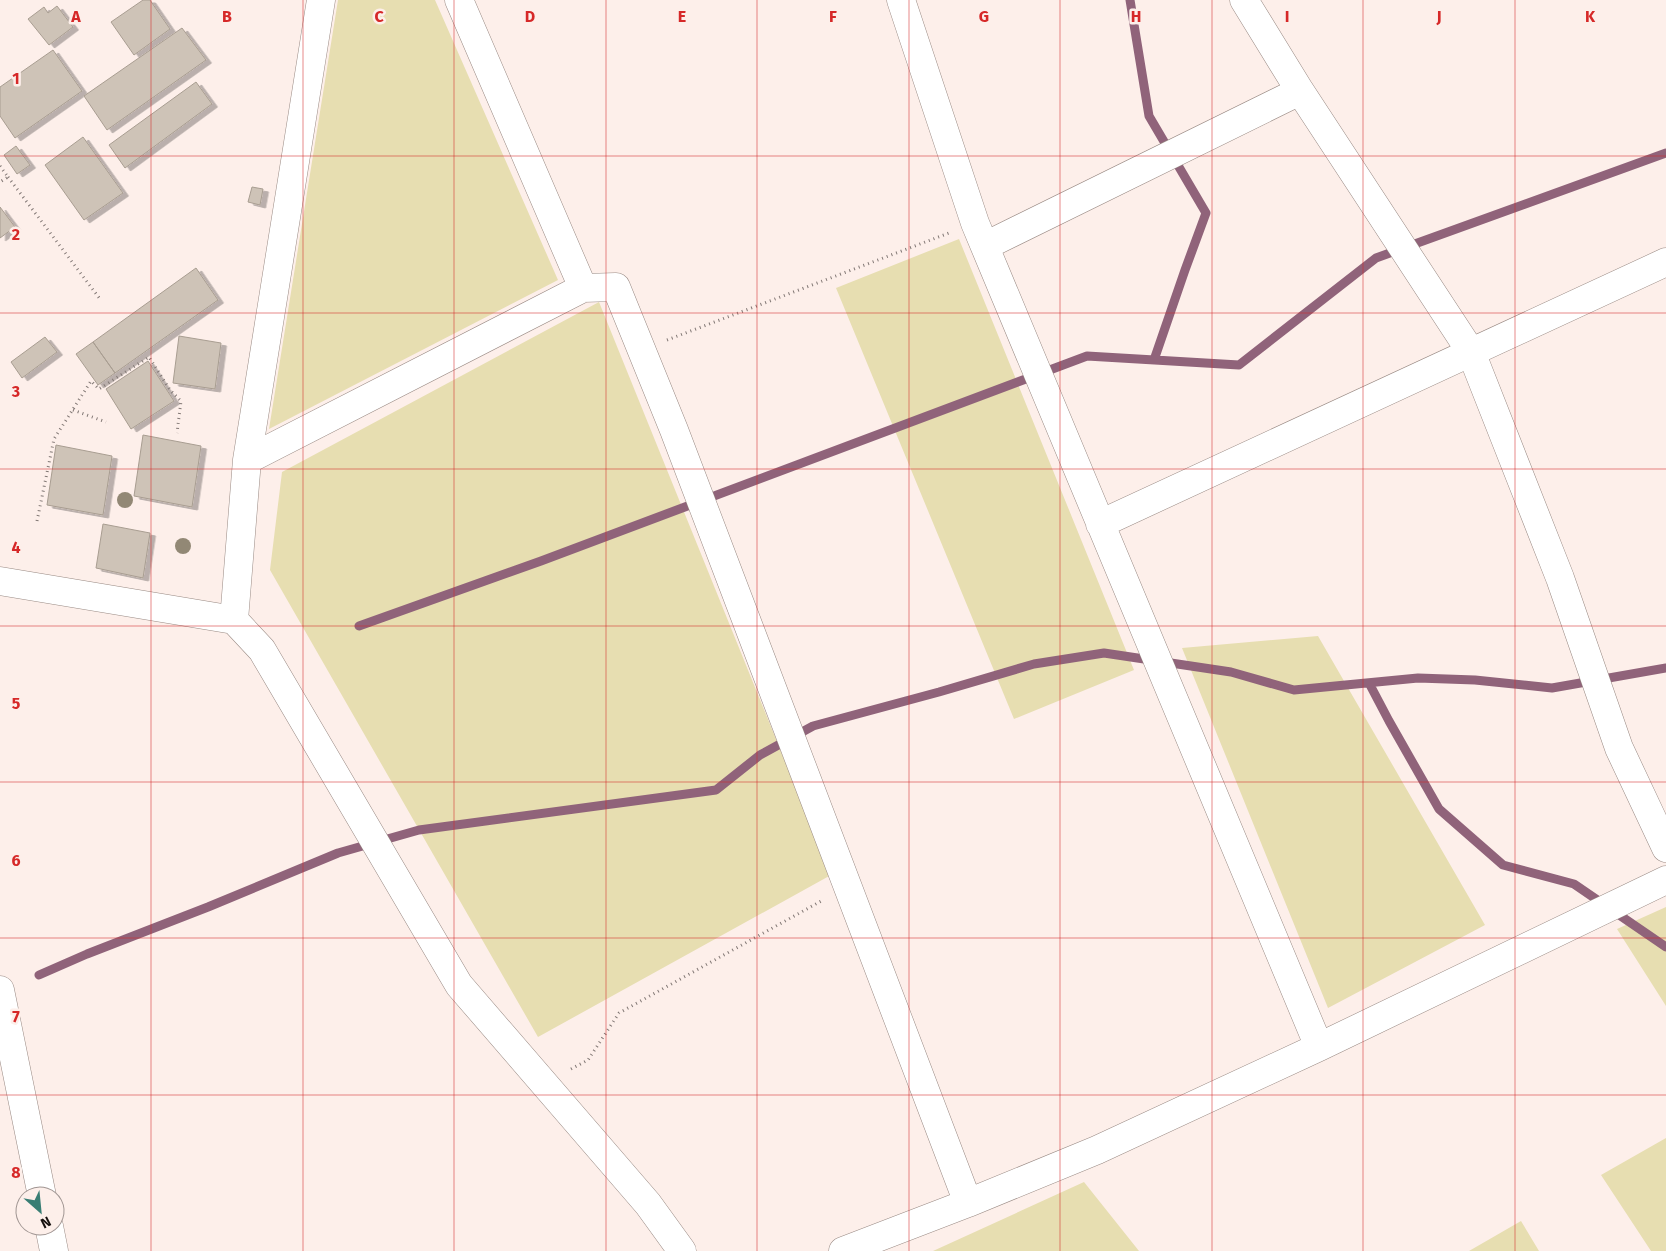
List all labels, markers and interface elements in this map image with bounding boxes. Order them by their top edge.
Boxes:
text: A [70,7,81,26]
text: B [222,7,232,26]
text: C [374,7,384,26]
text: D [525,7,535,26]
text: E [678,7,686,26]
text: F [829,7,837,26]
text: G [979,7,989,26]
text: H [1131,7,1141,26]
text: I [1285,7,1289,26]
text: J [1435,7,1442,26]
text: K [1585,7,1596,26]
text: 1 [12,69,20,88]
text: 2 [12,225,20,244]
text: 3 [11,382,20,401]
text: 4 [11,538,21,557]
text: 5 [12,694,21,713]
text: 6 [11,851,21,870]
text: 7 [12,1007,20,1026]
text: 8 [11,1163,21,1182]
north arrow [15,1186,65,1236]
text: N [38,1212,54,1232]

